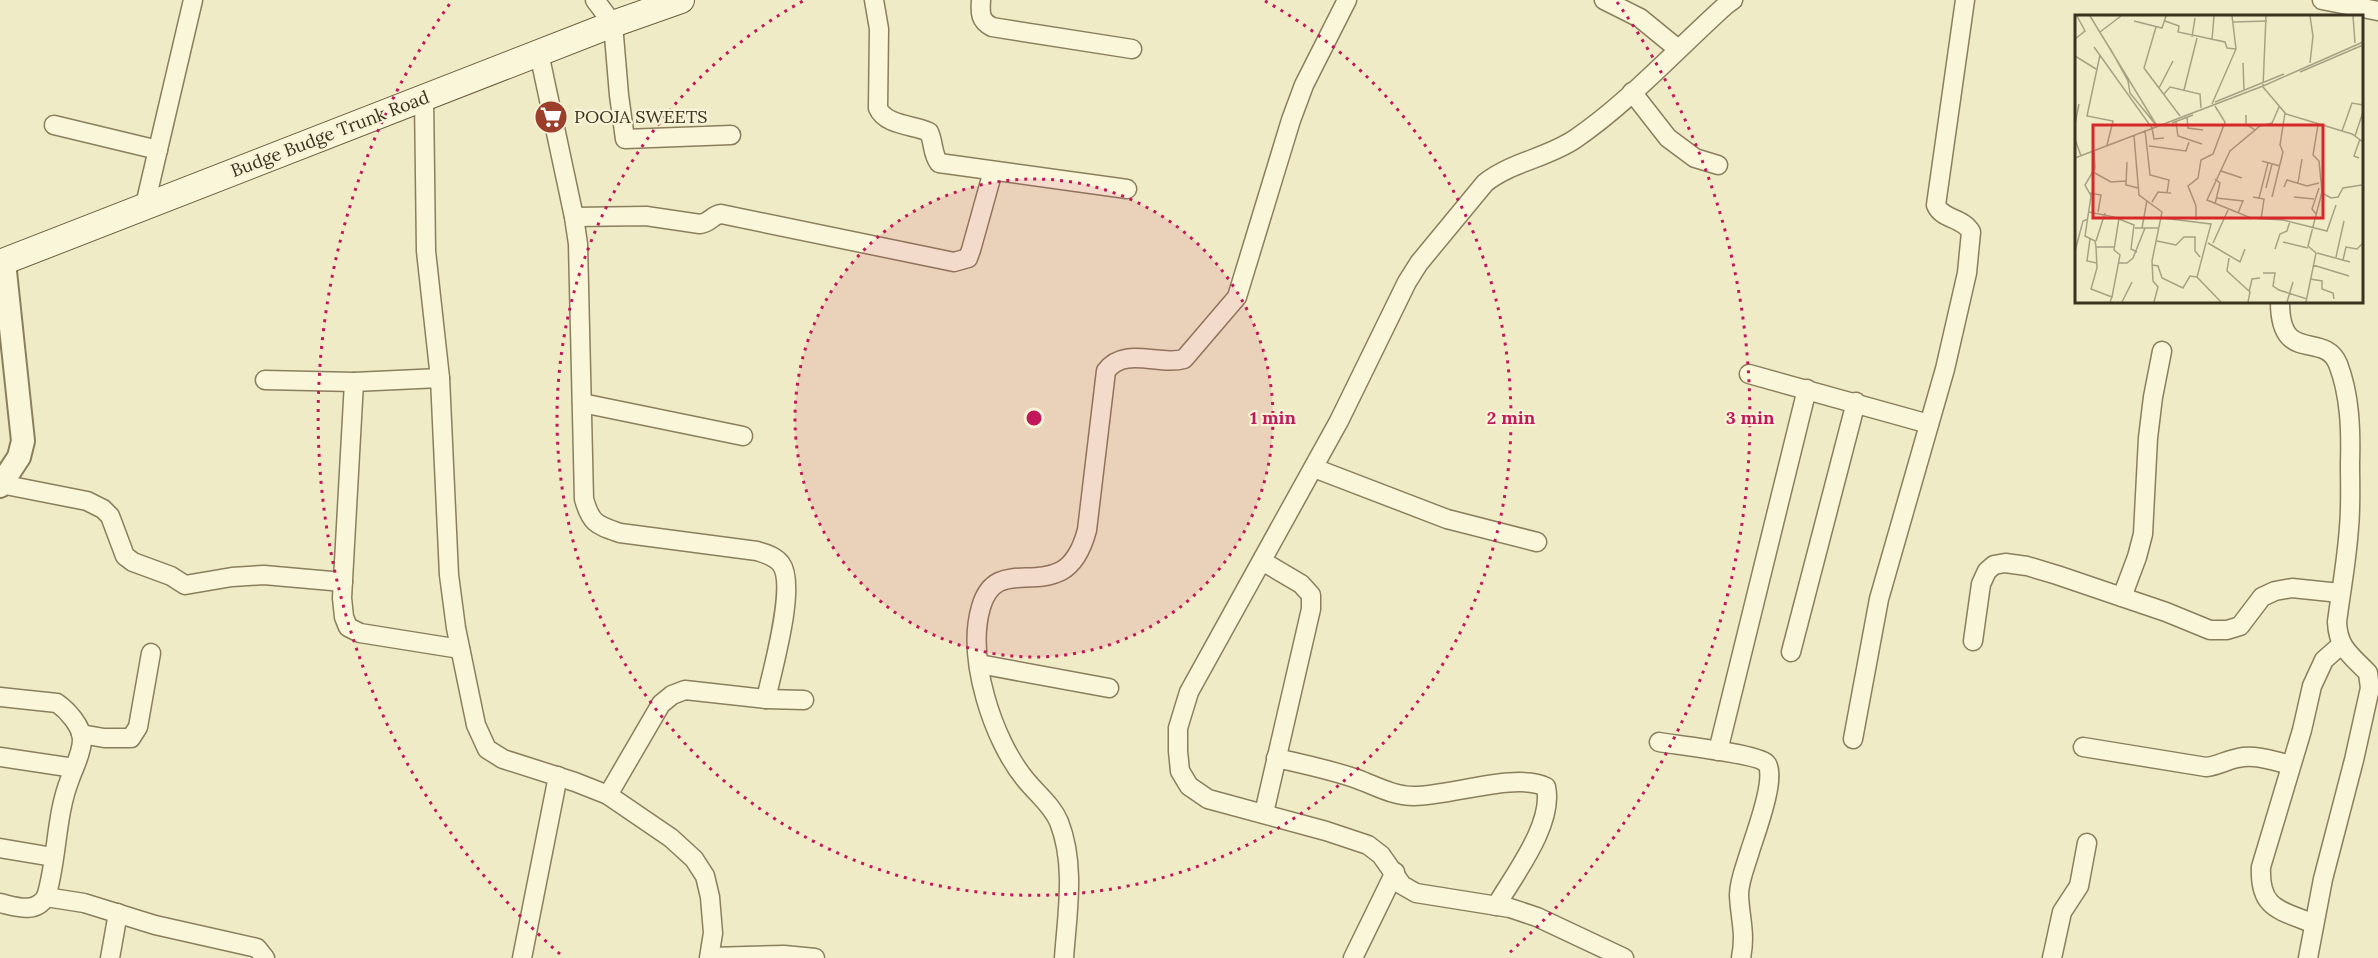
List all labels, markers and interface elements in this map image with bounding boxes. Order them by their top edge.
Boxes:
inset map [2075,15,2363,303]
street label: Budge Budge Trunk Road [227,85,433,182]
supermarket icon: POOJA SWEETS [533,99,569,135]
place label: POOJA SWEETS [574,105,708,128]
text: 1 min [1250,406,1296,429]
text: 2 min [1487,406,1536,429]
text: 3 min [1726,406,1775,429]
centre of rings [1024,408,1044,428]

